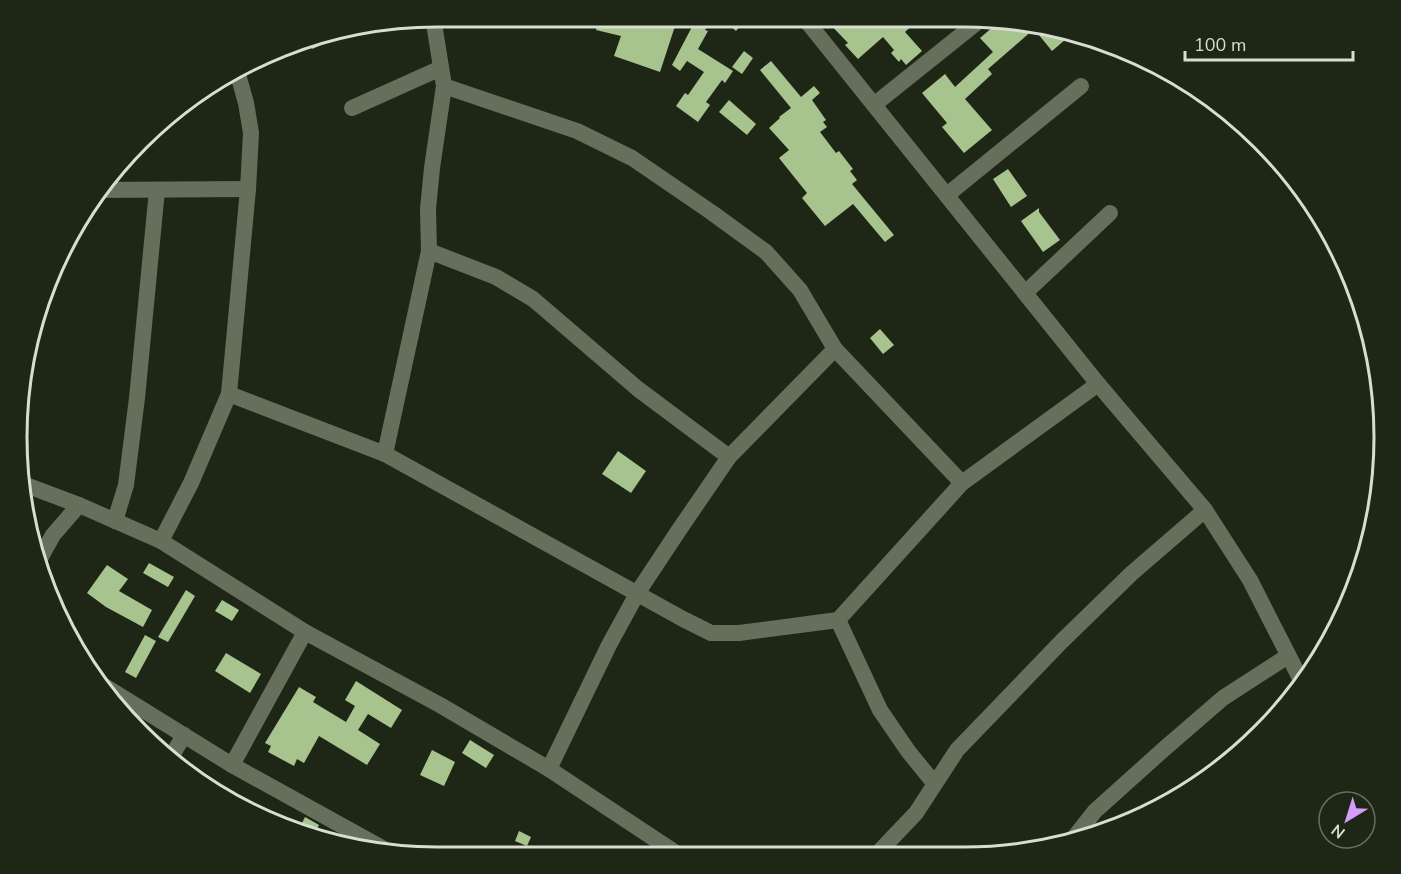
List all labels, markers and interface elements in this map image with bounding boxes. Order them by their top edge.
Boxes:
scale bar [1185,24,1353,62]
text: 100 m [1194,33,1246,57]
north arrow [1317,790,1377,850]
text: N [1327,819,1350,843]

